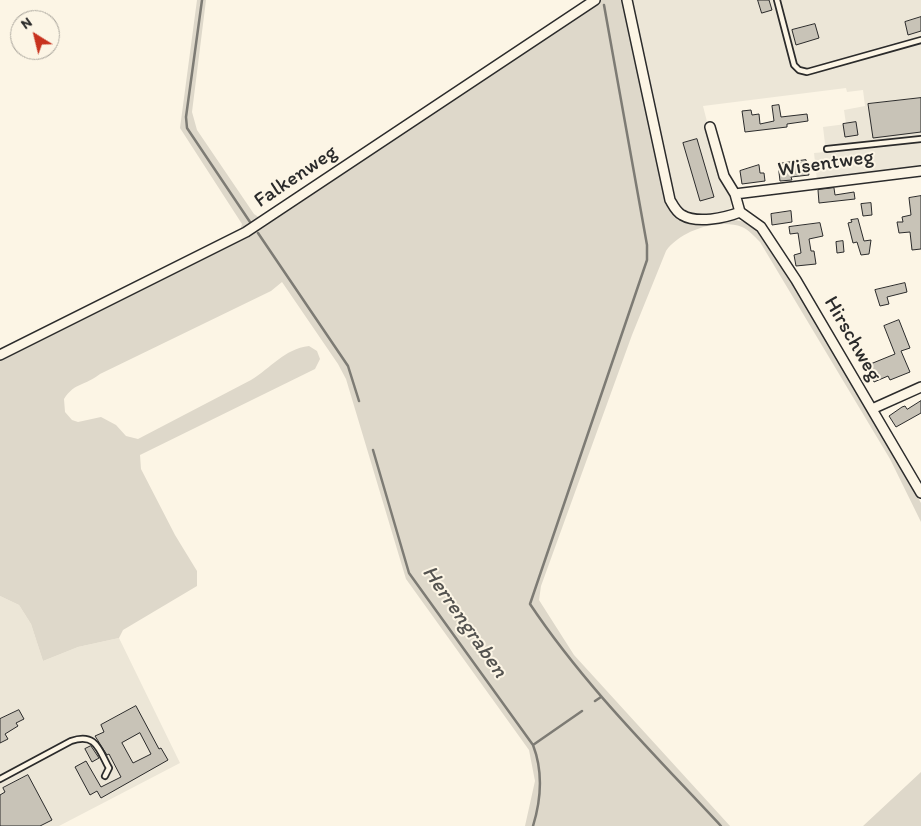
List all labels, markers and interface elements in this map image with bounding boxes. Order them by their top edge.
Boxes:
north arrow [10,10,60,60]
text: N [18,14,35,33]
street label: Falkenweg [250,140,342,214]
street label: Wisentweg [776,145,876,183]
street label: Hirschweg [818,292,886,386]
water label: Herrengraben [416,561,512,683]

